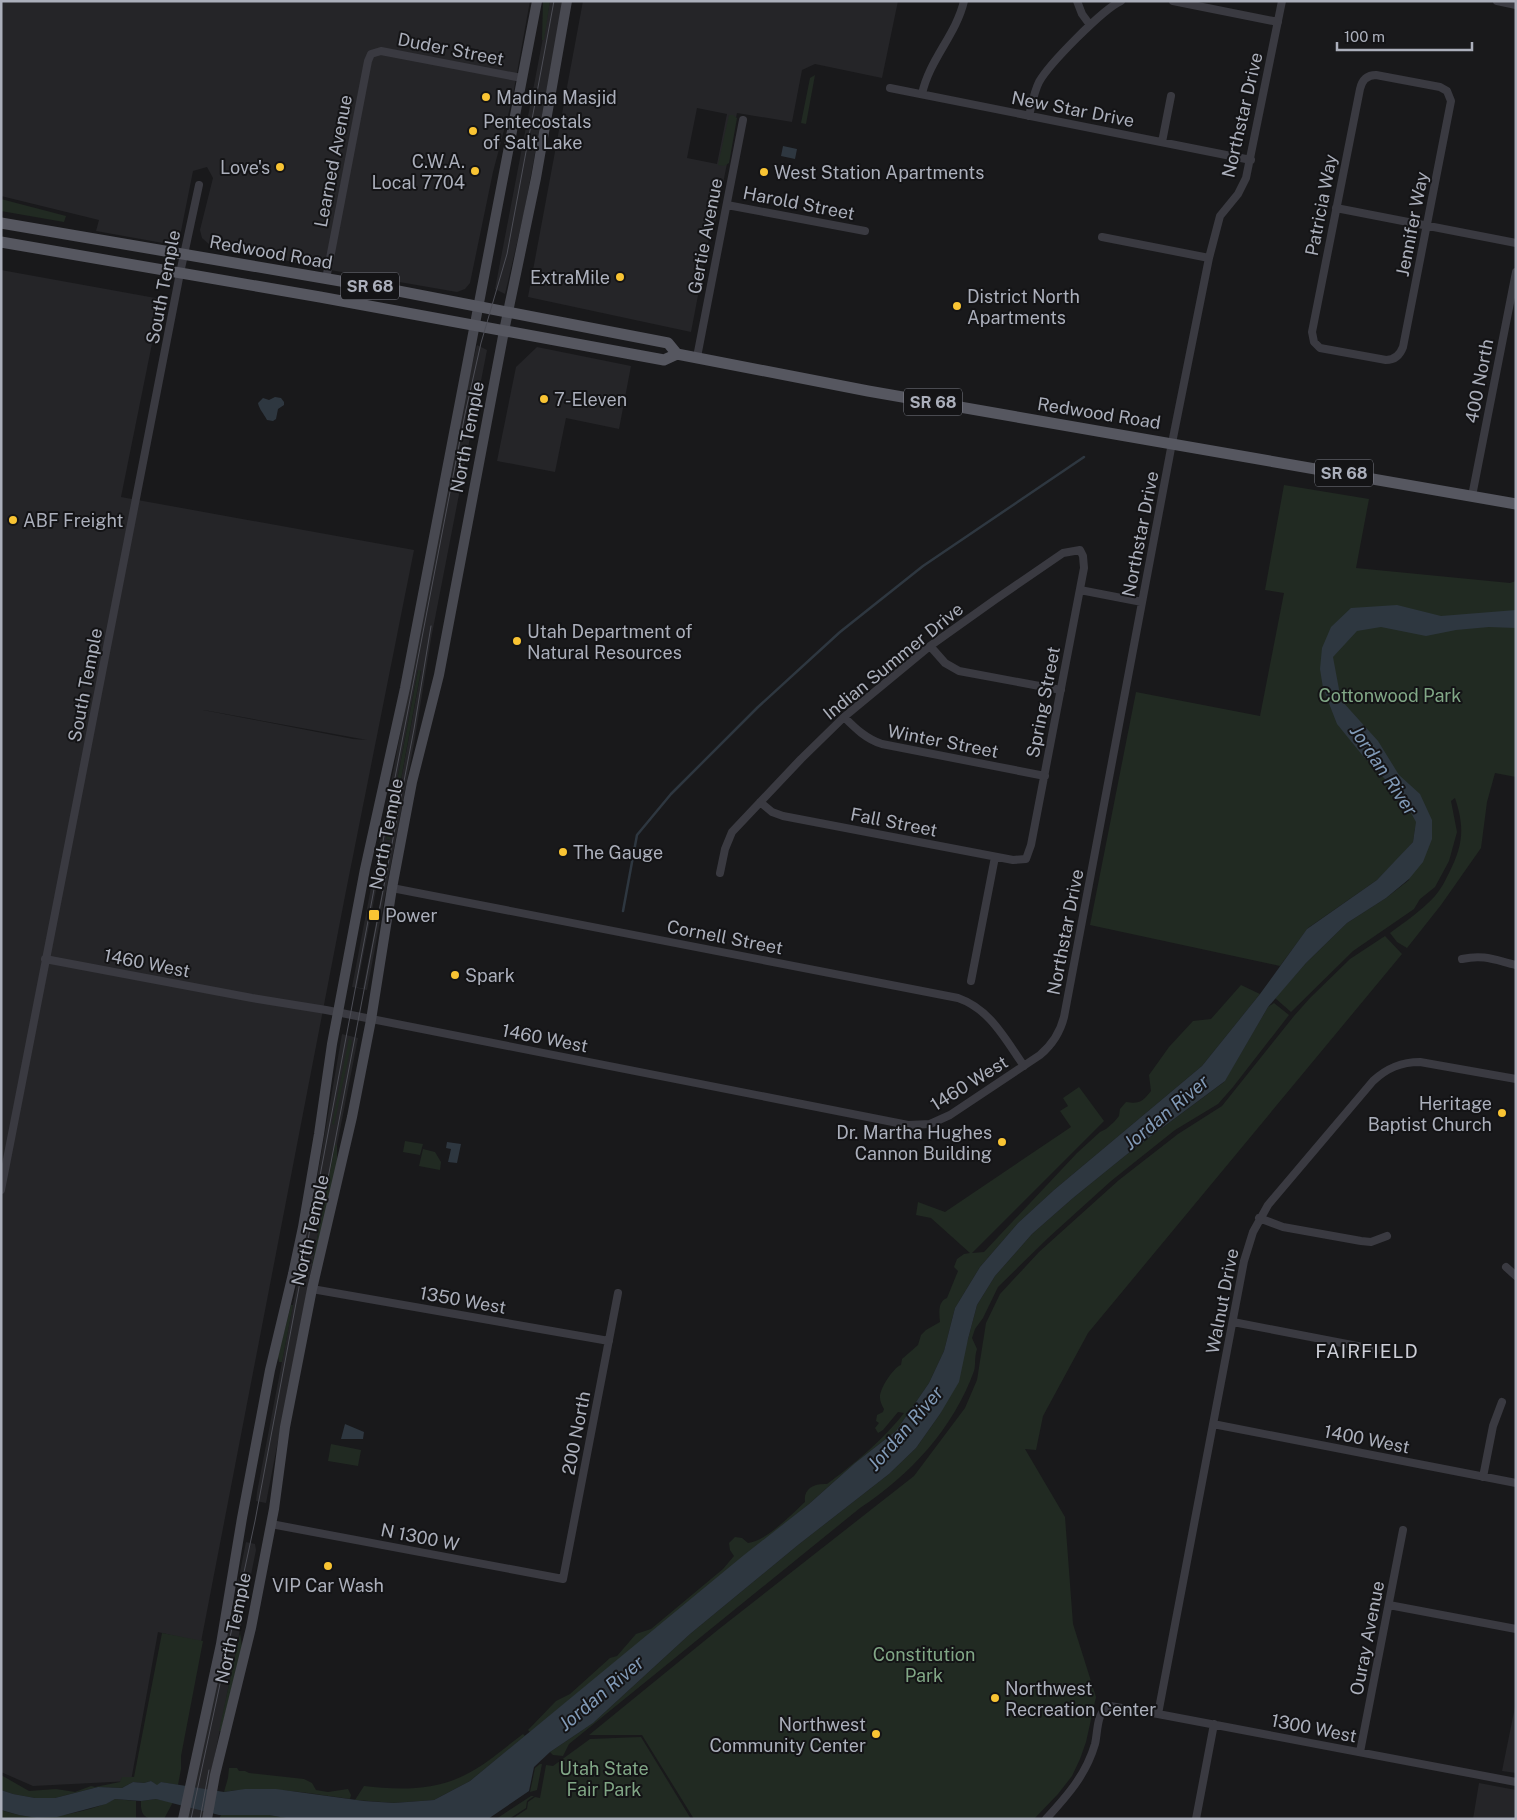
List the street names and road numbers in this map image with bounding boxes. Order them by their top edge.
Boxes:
street label: Duder Street [396,28,506,70]
street label: Northstar Drive [1217,50,1267,180]
street label: New Star Drive [1010,87,1136,131]
street label: Learned Avenue [310,93,356,229]
street label: Patricia Way [1301,152,1341,258]
street label: Jennifer Way [1392,169,1433,278]
street label: Gertie Avenue [683,176,727,296]
street label: Harold Street [741,182,857,224]
street label: South Temple [142,228,184,346]
street label: Redwood Road [208,231,334,273]
road number: SR 68 [341,272,399,300]
street label: 400 North [1461,337,1497,425]
street label: North Temple [446,379,488,495]
road number: SR 68 [904,388,962,416]
street label: Redwood Road [1036,393,1162,433]
road number: SR 68 [1315,459,1373,486]
street label: Northstar Drive [1117,469,1163,599]
street label: Indian Summer Drive [819,598,967,724]
street label: South Temple [64,626,106,744]
street label: Spring Street [1022,645,1064,759]
street label: Winter Street [886,720,1000,762]
street label: North Temple [365,776,407,892]
street label: Fall Street [849,803,939,841]
street label: Northstar Drive [1042,867,1088,997]
street label: Cornell Street [665,915,785,959]
street label: 1460 West [102,944,192,982]
street label: 1460 West [500,1019,590,1057]
street label: 1460 West [927,1051,1011,1115]
street label: North Temple [287,1172,333,1288]
street label: Walnut Drive [1201,1246,1243,1356]
street label: 1350 West [418,1282,508,1318]
street label: 200 North [558,1389,594,1477]
street label: 1400 West [1322,1420,1412,1458]
street label: N 1300 W [379,1519,461,1555]
street label: North Temple [211,1570,255,1686]
street label: Ouray Avenue [1346,1579,1388,1697]
street label: 1300 West [1269,1709,1359,1747]

